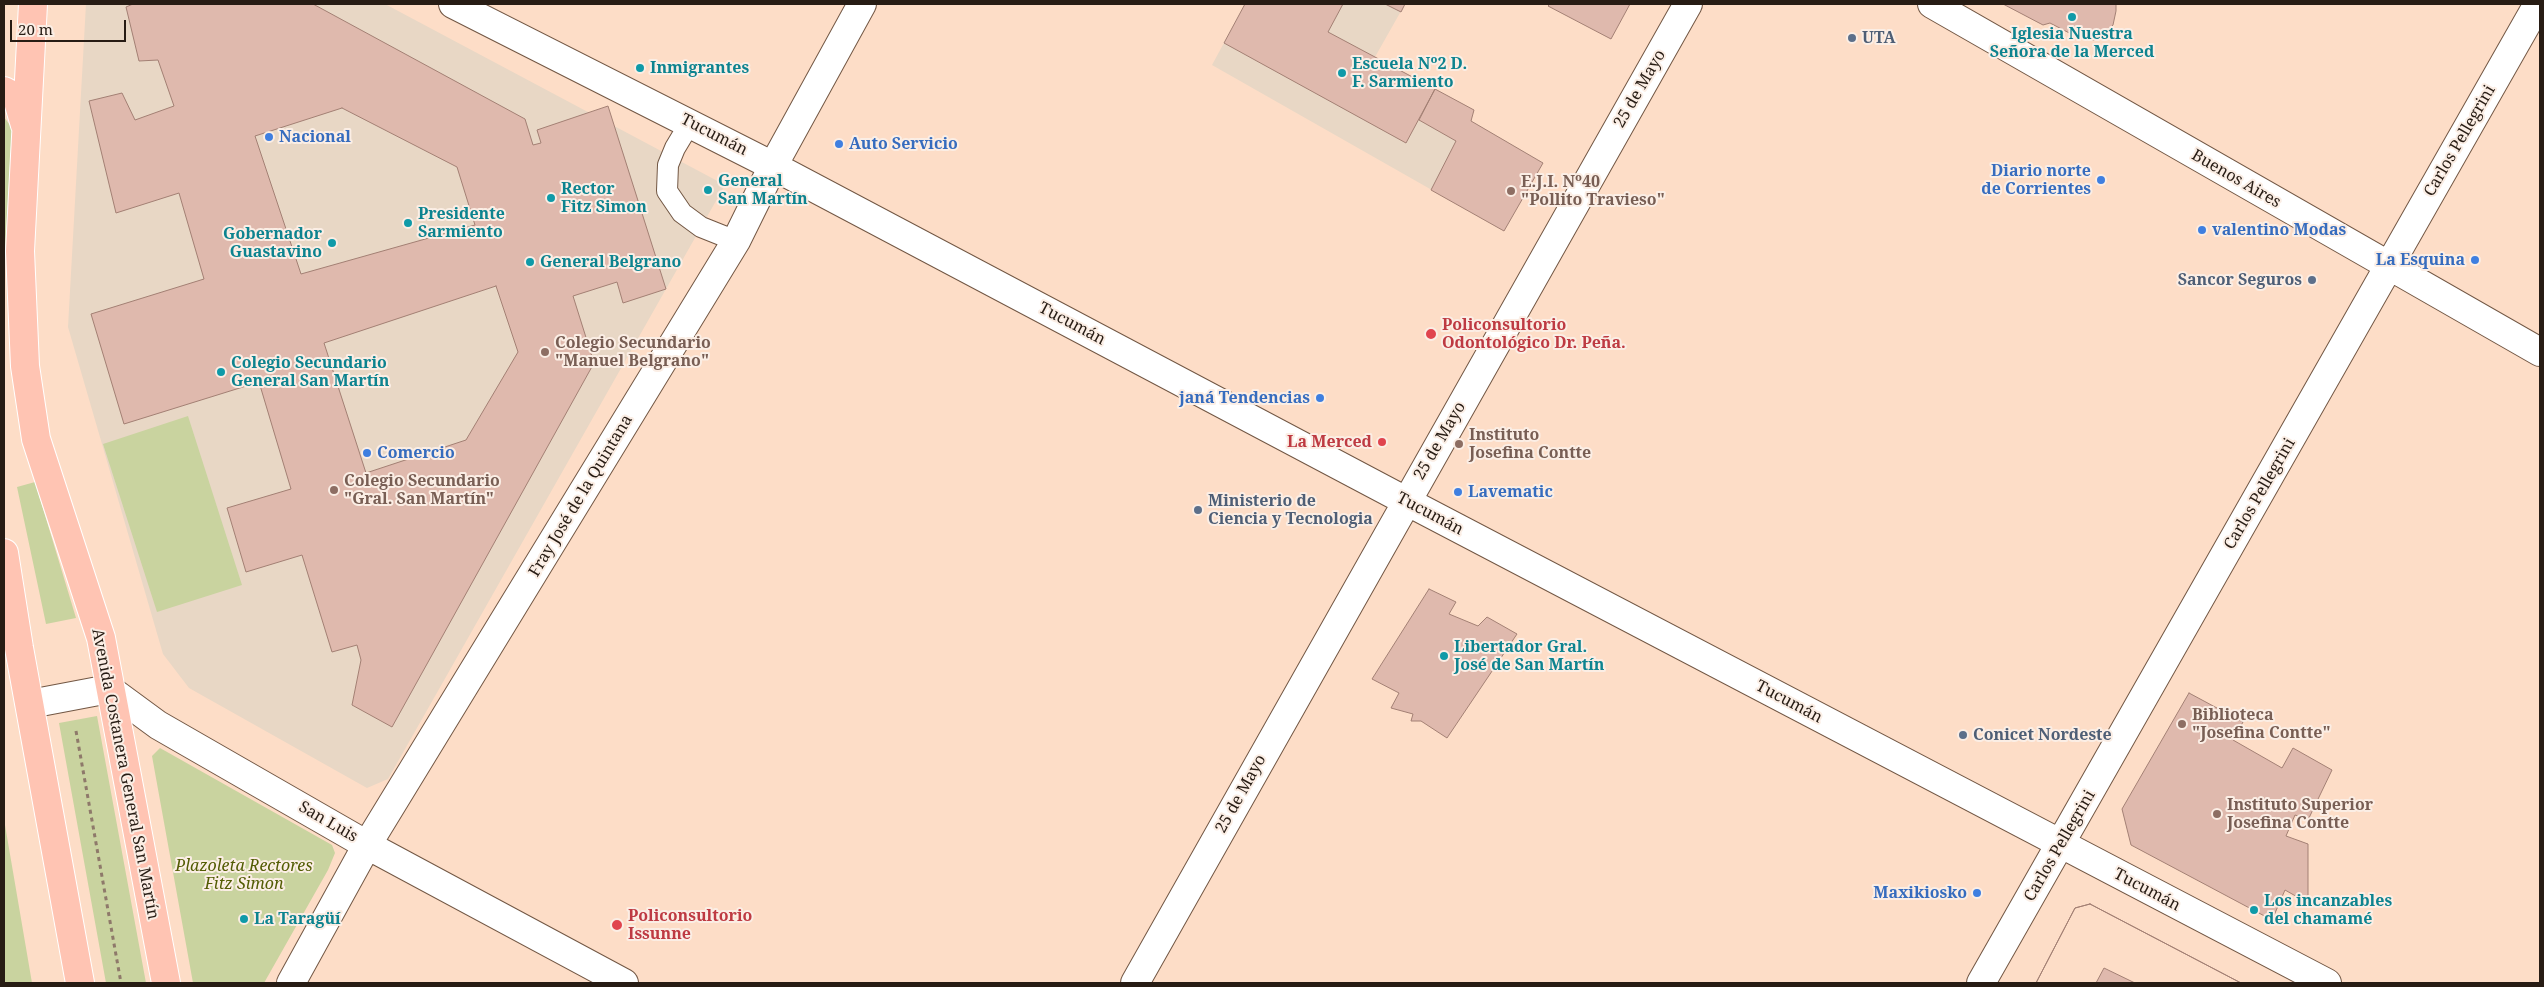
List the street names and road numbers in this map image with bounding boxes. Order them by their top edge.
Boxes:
street label: 25 de Mayo [1610,47,1670,131]
street label: Carlos Pellegrini [2420,82,2500,200]
street label: Tucumán [677,110,751,160]
street label: Buenos Aires [2188,146,2284,212]
street label: Tucumán [1036,299,1108,349]
street label: 25 de Mayo [1410,399,1470,483]
street label: Fray José de la Quintana [525,412,637,580]
street label: Carlos Pellegrini [2220,435,2300,553]
street label: Tucumán [1394,489,1466,539]
street label: Avenida Costanera General San Martín [87,627,163,921]
street label: Tucumán [1753,677,1825,727]
street label: 25 de Mayo [1212,751,1270,837]
street label: Carlos Pellegrini [2020,787,2100,905]
street label: San Luis [295,798,361,846]
street label: Tucumán [2111,865,2183,915]

